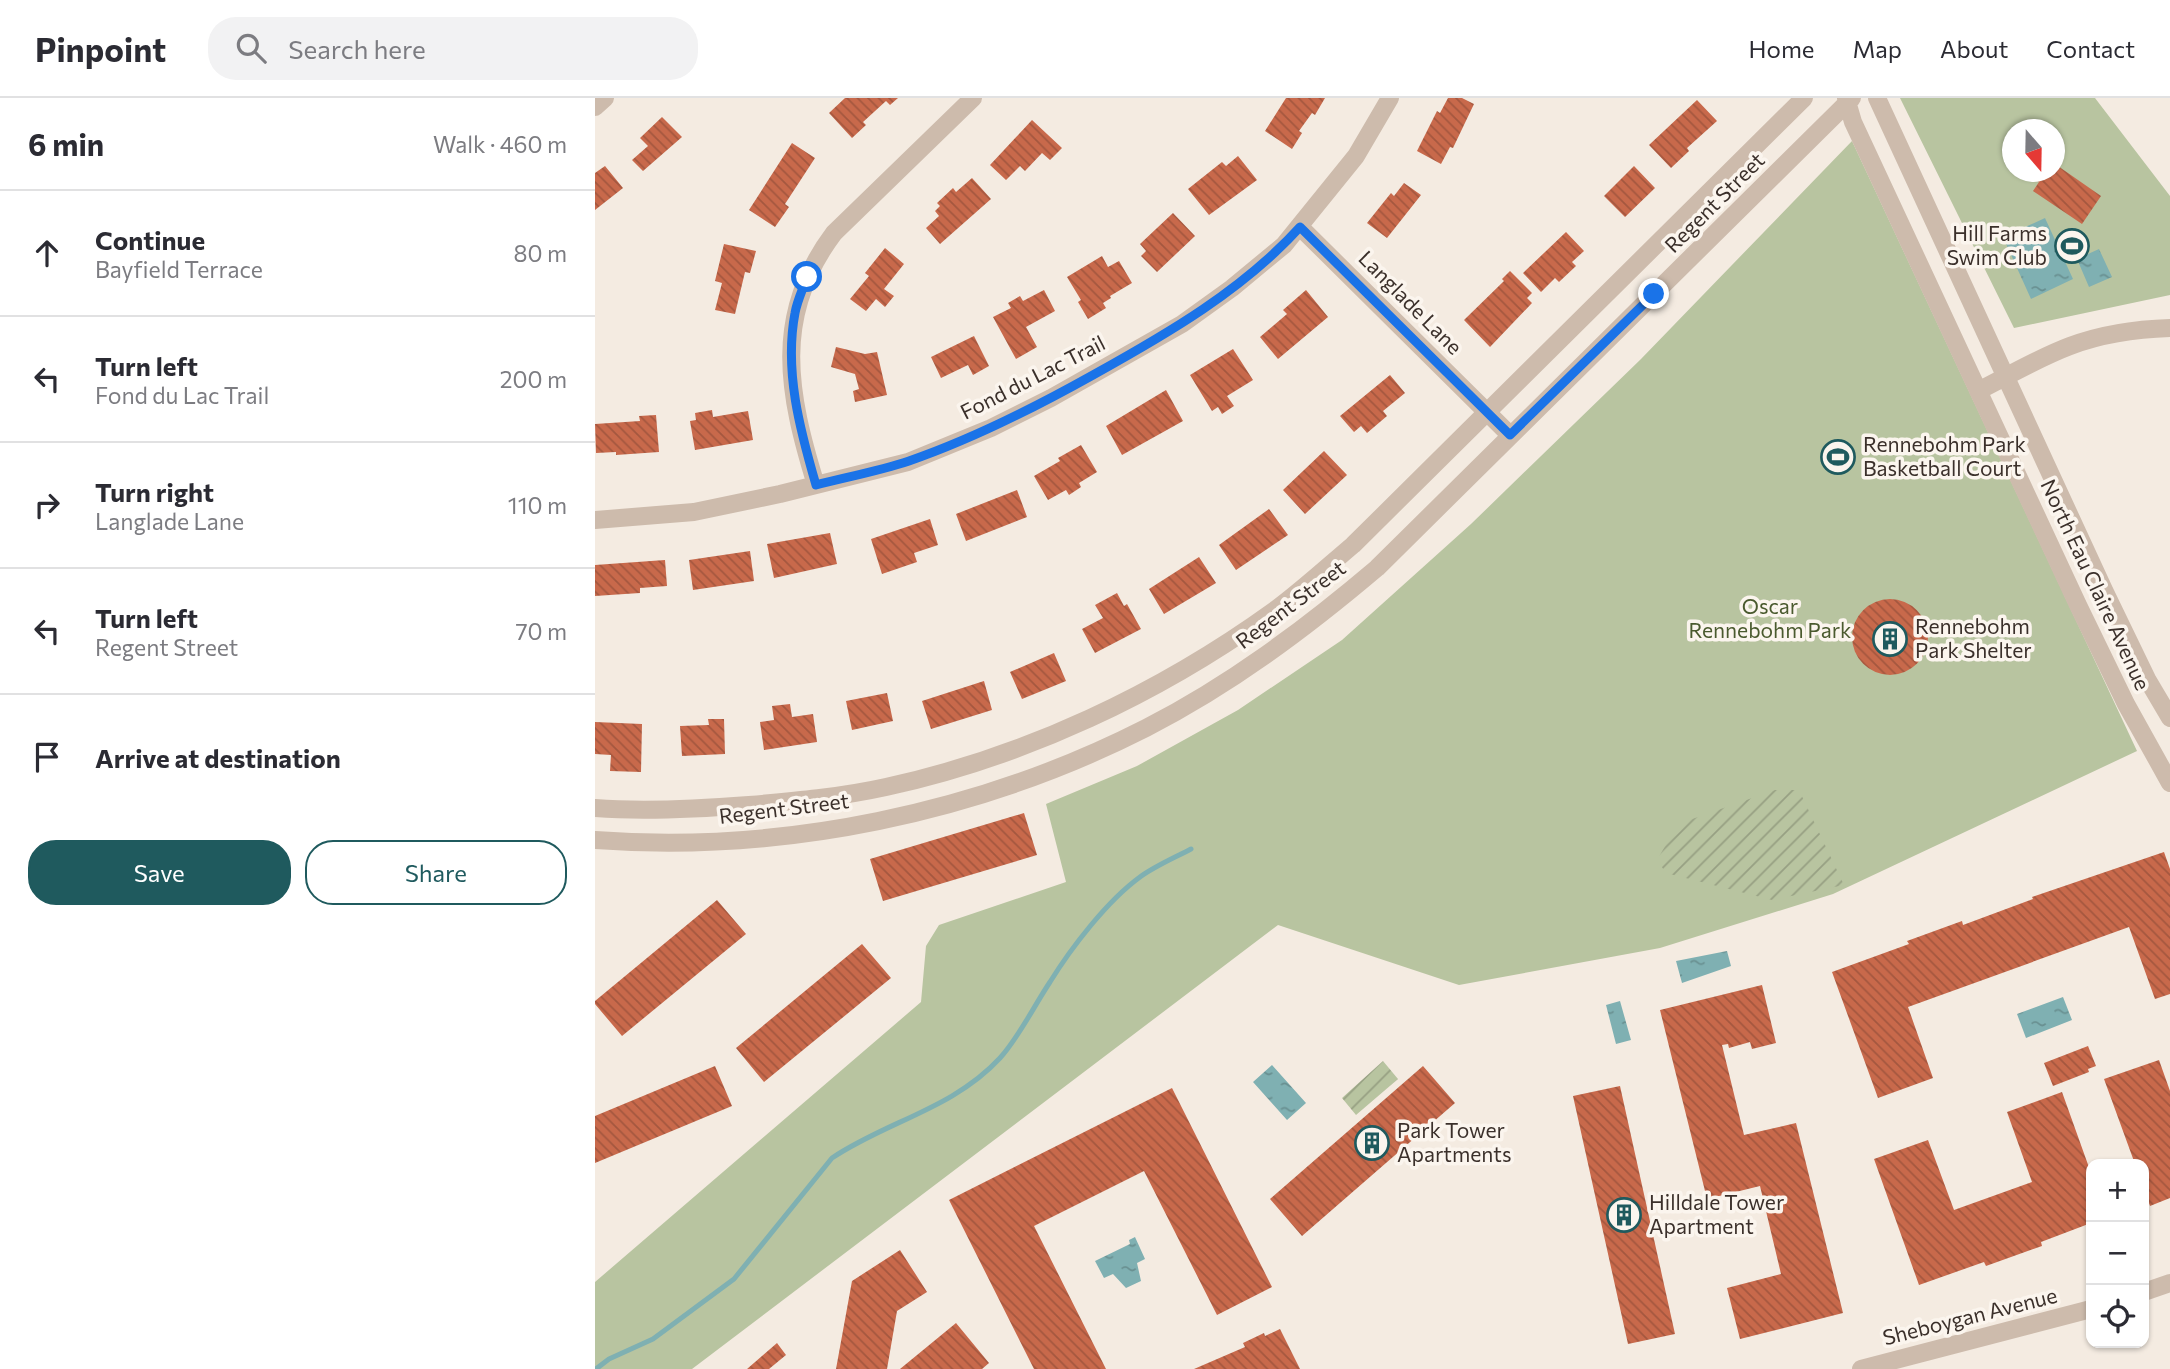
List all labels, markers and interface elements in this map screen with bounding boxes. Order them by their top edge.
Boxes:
search box [208,17,698,80]
text: Pinpoint [35,28,166,69]
icon: search [232,29,270,67]
text: Search here [288,33,426,64]
text: Home [1749,34,1815,63]
text: Map [1853,34,1902,63]
text: About [1940,34,2008,63]
text: Contact [2046,34,2135,63]
north arrow [2002,119,2065,182]
text: 6 min [28,125,104,162]
text: Walk · 460 m [433,130,567,158]
street label: Regent Street [1659,147,1769,257]
place label: Hill Farms Swim Club [1947,220,2047,269]
text: Continue [95,224,205,255]
sports icon: Hill Farms Swim Club [2053,227,2091,265]
icon: ahead [28,234,66,272]
text: 80 m [514,239,567,267]
street label: Langlade Lane [1354,245,1468,359]
text: Bayfield Terrace [95,255,263,283]
route start [791,261,822,292]
route end [1638,278,1669,309]
street label: Fond du Lac Trail [956,329,1109,424]
text: Turn left [95,350,198,381]
icon: left [28,360,66,398]
text: 200 m [500,365,567,393]
text: Fond du Lac Trail [95,381,269,409]
place label: Rennebohm Park Basketball Court [1863,431,2026,480]
sports icon: Rennebohm Park Basketball Court [1819,438,1857,476]
street label: North Eau Claire Avenue [2036,475,2156,694]
text: Turn right [95,476,214,507]
icon: right [28,486,66,524]
text: 110 m [508,491,567,519]
text: Langlade Lane [95,507,244,535]
street label: Regent Street [1230,554,1350,653]
park label: Oscar Rennebohm Park [1689,593,1851,642]
text: Turn left [95,602,198,633]
icon: left [28,612,66,650]
place label: Rennebohm Park Shelter [1915,613,2032,662]
text: 70 m [515,617,567,645]
building icon: Rennebohm Park Shelter [1871,620,1909,658]
text: Regent Street [95,633,238,661]
icon: arrive [28,738,66,776]
text: Arrive at destination [95,742,341,773]
street label: Regent Street [717,787,850,828]
button: Save [28,840,291,905]
button: Share [305,840,567,905]
place label: Park Tower Apartments [1397,1117,1512,1166]
building icon: Park Tower Apartments [1353,1124,1391,1162]
map controls [2086,1159,2149,1348]
button: + [2086,1159,2149,1222]
place label: Hilldale Tower Apartment [1649,1189,1784,1238]
building icon: Hilldale Tower Apartment [1605,1196,1643,1234]
button: − [2086,1222,2149,1285]
street label: Sheboygan Avenue [1880,1282,2059,1349]
button: locate [2086,1285,2149,1348]

